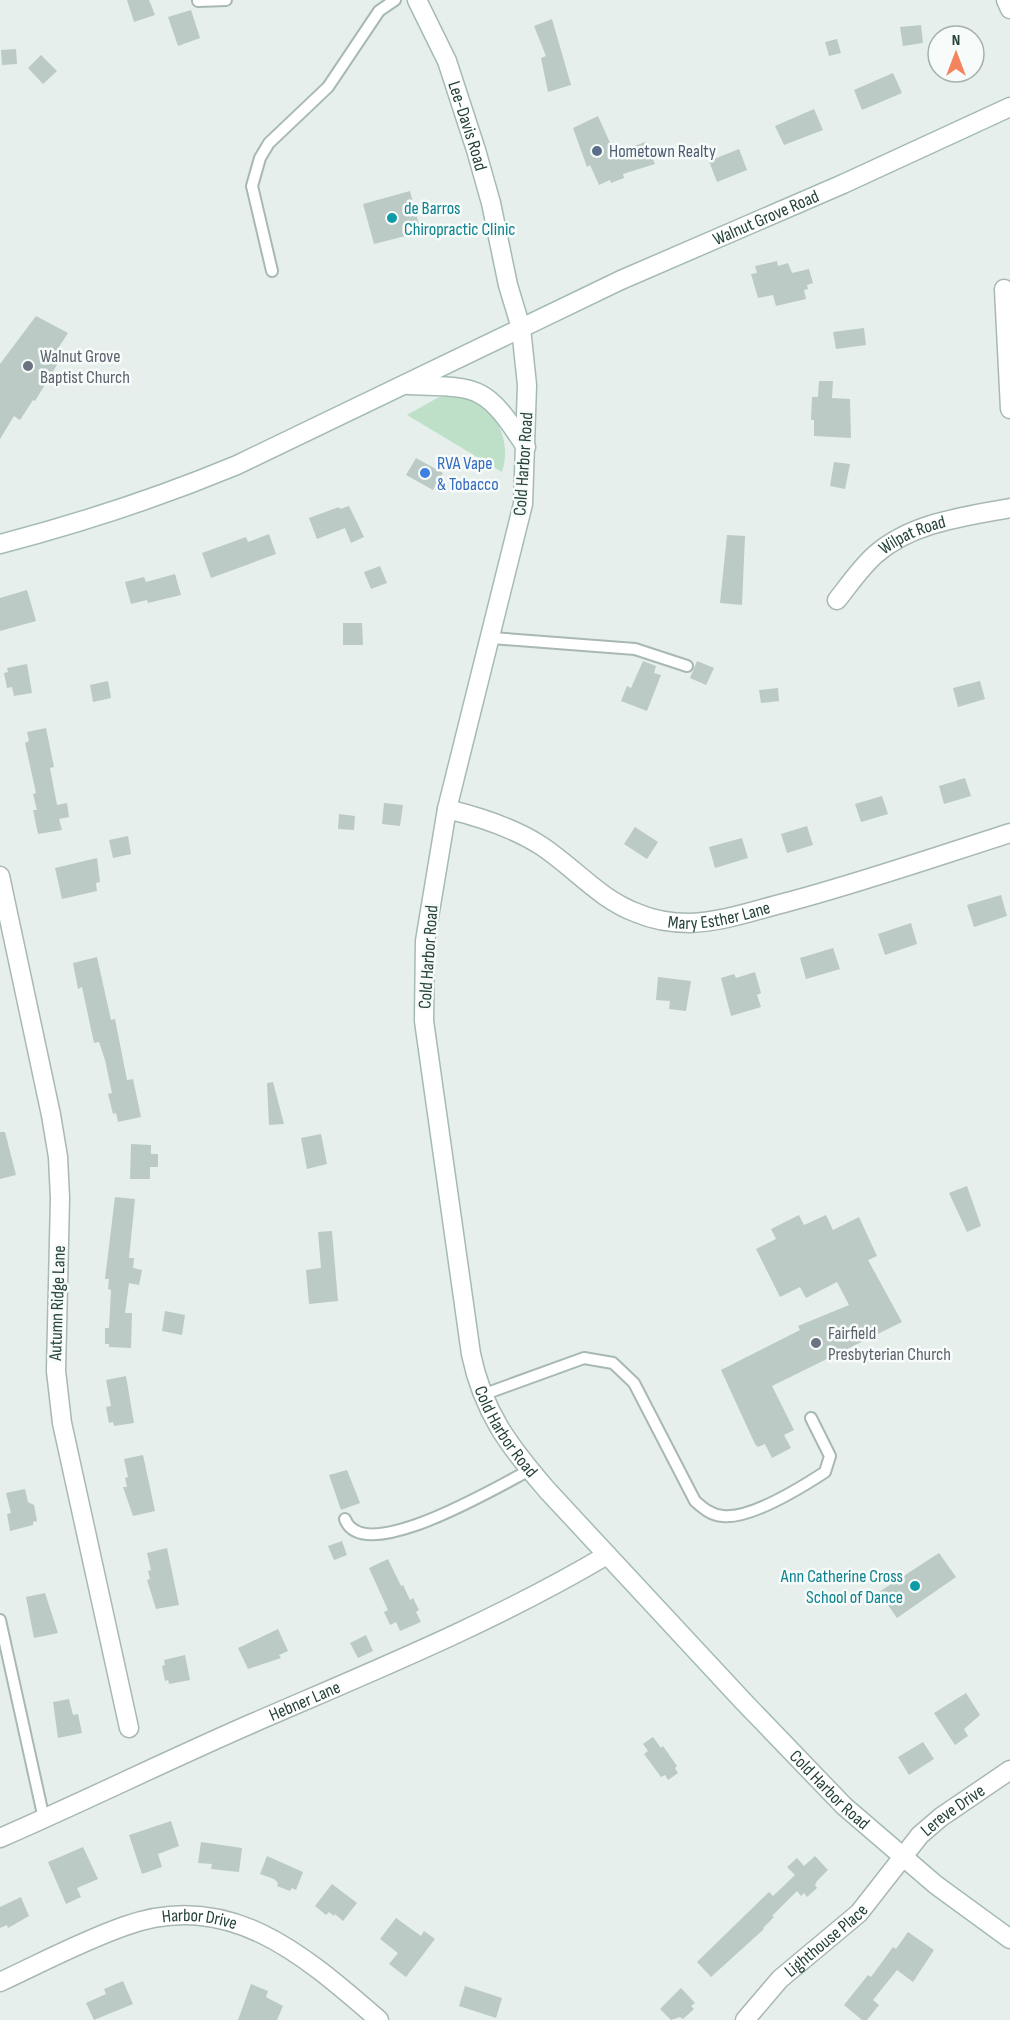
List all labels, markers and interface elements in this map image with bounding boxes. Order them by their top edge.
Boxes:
north arrow [926,24,986,84]
text: N [952,31,960,50]
street label: Lee-Davis Road [443,78,491,173]
place label: Hometown Realty [609,141,716,162]
marker: Hometown Realty [590,144,604,158]
street label: Walnut Grove Road [710,186,822,250]
place label: de Barros Chiropractic Clinic [404,198,515,240]
marker: de Barros Chiropractic Clinic [385,211,399,225]
place label: Walnut Grove Baptist Church [40,346,130,388]
marker: Walnut Grove Baptist Church [21,359,35,373]
street label: Cold Harbor Road [509,411,538,517]
place label: RVA Vape & Tobacco [437,453,499,495]
marker: RVA Vape & Tobacco [418,466,432,480]
street label: Wilpat Road [875,511,948,559]
street label: Mary Esther Lane [667,897,773,934]
street label: Cold Harbor Road [414,904,443,1010]
street label: Autumn Ridge Lane [45,1245,70,1362]
place label: Fairfield Presbyterian Church [828,1323,951,1365]
marker: Fairfield Presbyterian Church [809,1336,823,1350]
street label: Cold Harbor Road [470,1383,542,1482]
place label: Ann Catherine Cross School of Dance [780,1566,903,1608]
marker: Ann Catherine Cross School of Dance [908,1579,922,1593]
street label: Hebner Lane [266,1677,344,1726]
street label: Cold Harbor Road [785,1746,874,1834]
street label: Lereve Drive [917,1780,989,1841]
street label: Lighthouse Place [780,1900,873,1982]
street label: Harbor Drive [161,1905,240,1934]

